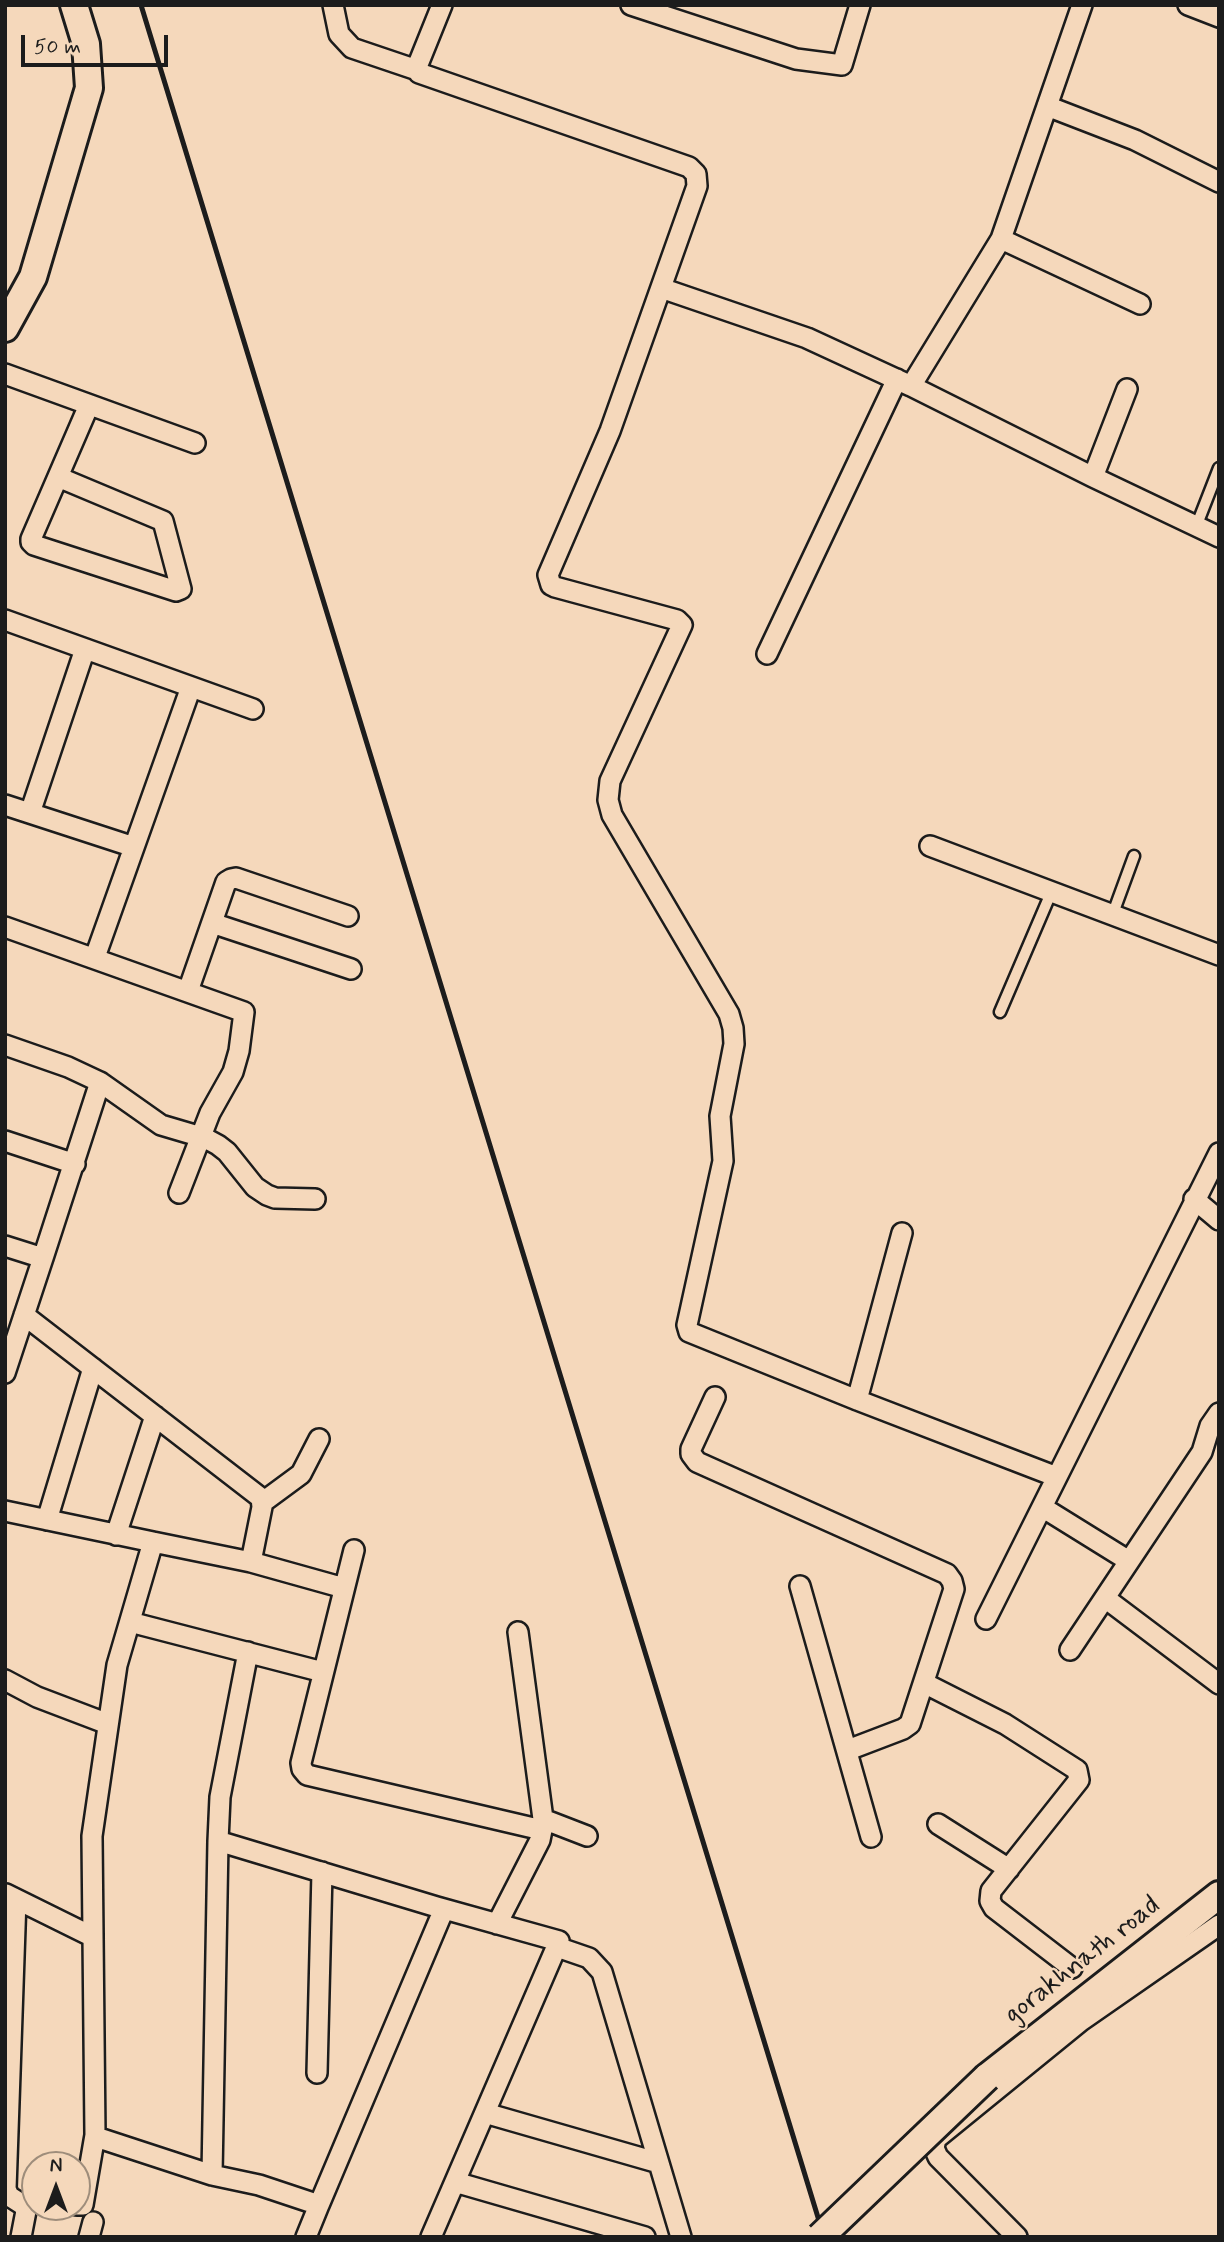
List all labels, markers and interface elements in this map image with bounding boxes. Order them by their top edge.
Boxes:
scale bar [24,21,172,65]
text: 50 m [34,33,81,61]
street label: gorakhnath road [998,1890,1168,2032]
north arrow [21,2151,91,2221]
text: N [50,2154,62,2179]

